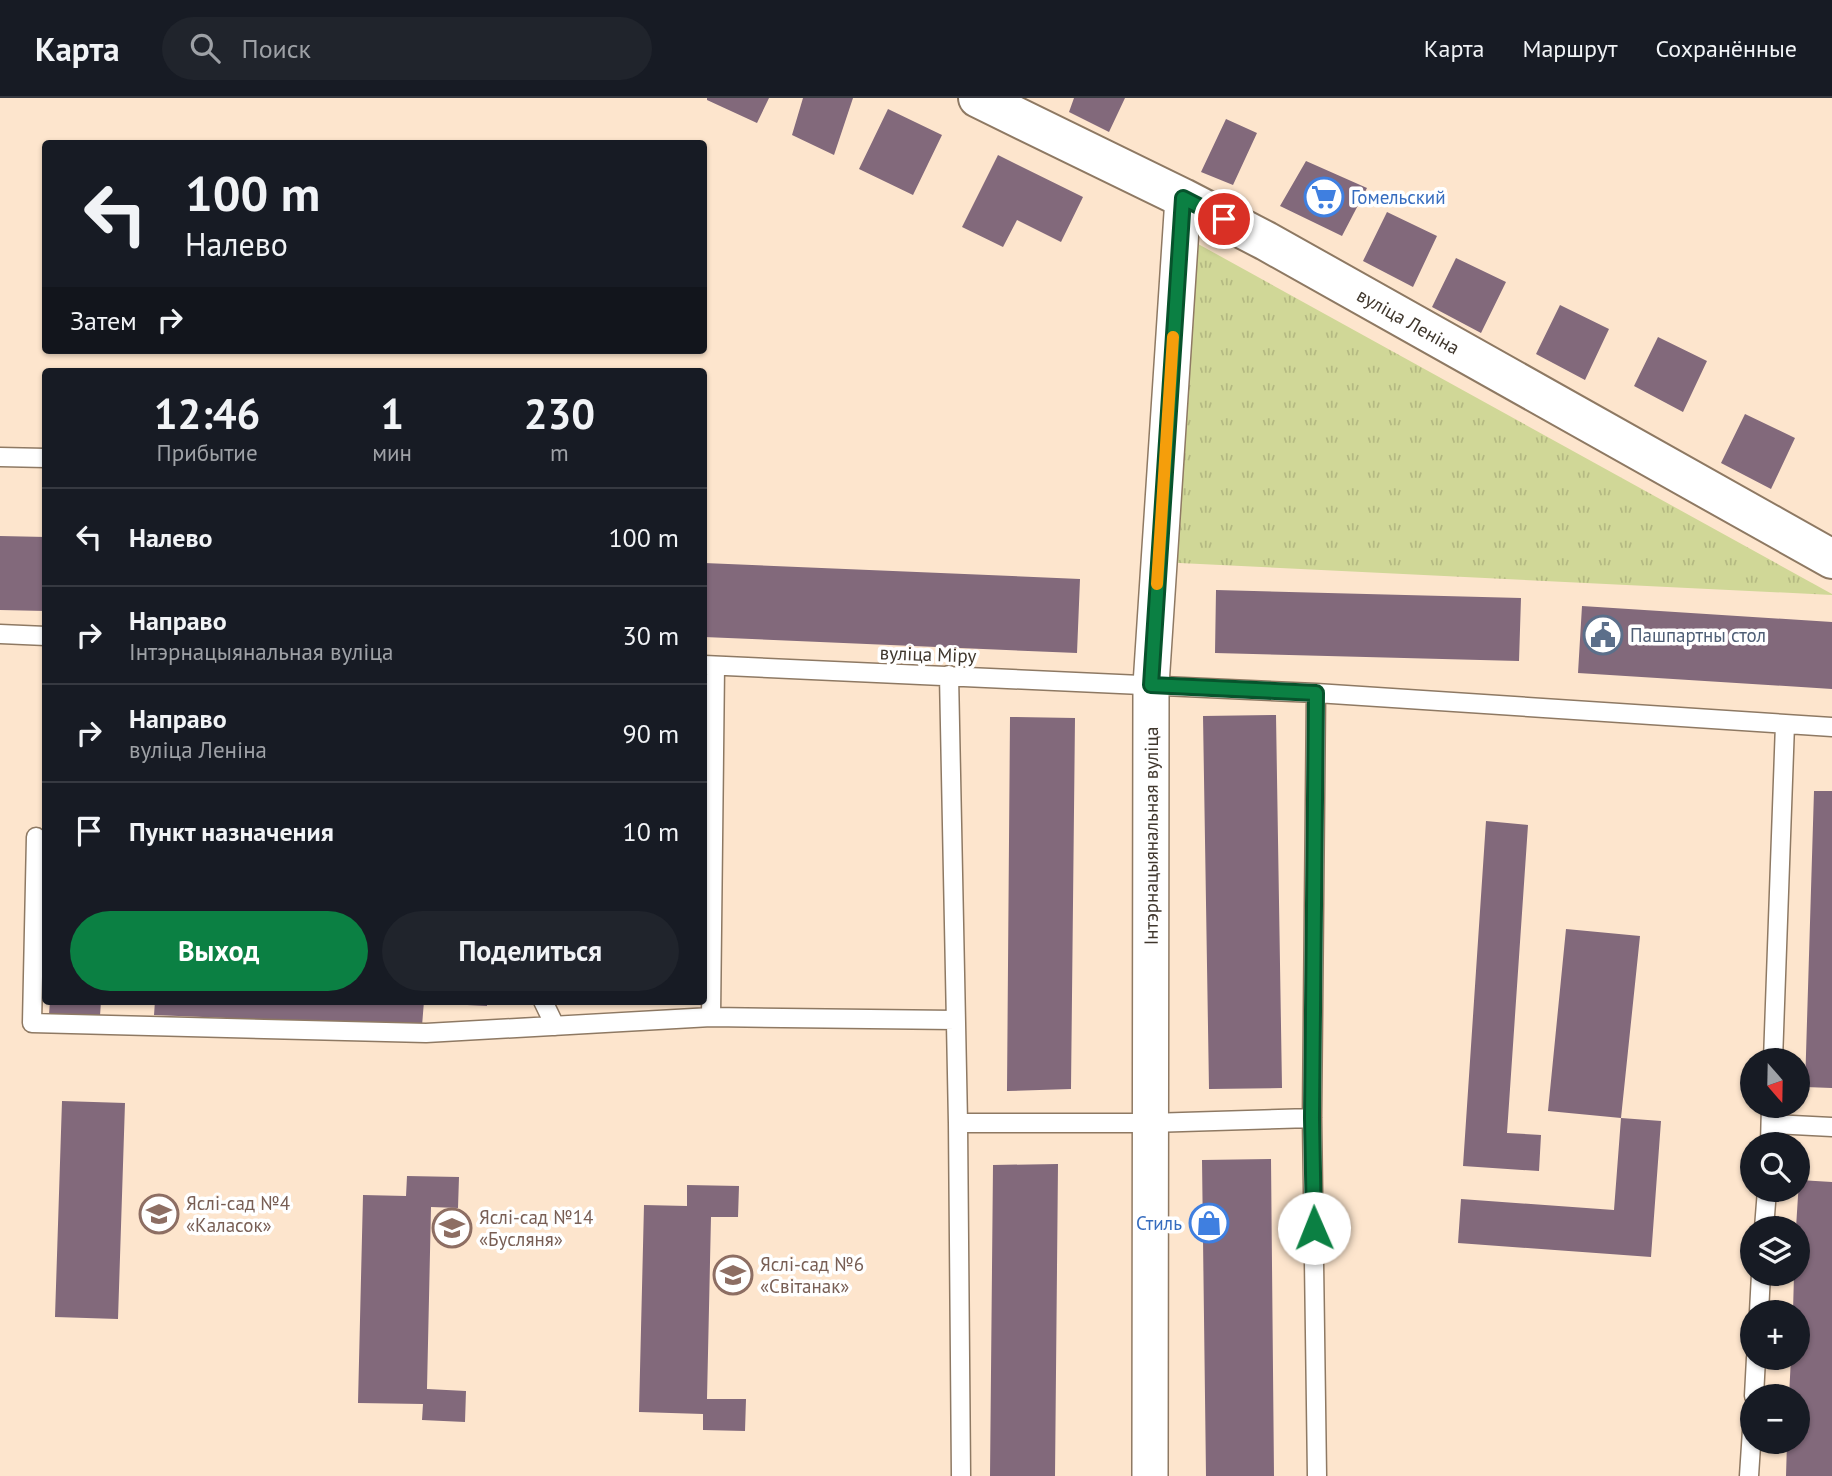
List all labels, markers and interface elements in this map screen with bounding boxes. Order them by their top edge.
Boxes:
search box [162,17,652,80]
text: Карта [35,27,120,70]
icon: search [186,29,224,67]
text: Поиск [242,32,311,65]
text: Карта [1424,33,1484,64]
text: Маршрут [1522,33,1617,64]
text: Сохранённые [1655,33,1797,64]
text: 100 m [185,161,320,225]
icon: left [70,168,161,259]
supermarket icon: Гомельский [1303,176,1345,218]
place label: Гомельский [1351,185,1446,209]
pin [1194,189,1254,249]
icon: arrive [1205,200,1243,238]
text: Налево [185,223,288,265]
street label: вуліца Леніна [1353,283,1464,359]
icon: right [151,301,189,339]
text: Затем [70,304,137,337]
text: 12:46 [154,386,260,441]
text: 1 [380,386,404,441]
text: 230 [524,386,595,441]
text: Прибытие [157,438,258,467]
text: мин [372,438,412,467]
text: m [550,438,569,467]
icon: left [70,518,108,556]
text: Налево [129,521,213,554]
text: 100 m [608,521,679,554]
text: Направо [129,604,227,637]
public building icon: Пашпартны стол [1582,614,1624,656]
icon: right [70,616,108,654]
text: 30 m [623,619,679,652]
place label: Пашпартны стол [1630,623,1766,647]
text: Інтэрнацыянальная вуліца [129,637,394,666]
street label: вуліца Міру [879,640,977,668]
text: Направо [129,702,227,735]
icon: right [70,714,108,752]
text: 90 m [623,717,679,750]
street label: Інтэрнацыянальная вуліца [1139,727,1163,945]
text: вуліца Леніна [129,735,267,764]
icon: arrive [70,812,108,850]
text: Пункт назначения [129,815,334,848]
text: 10 m [623,815,679,848]
button: Выход [70,911,368,991]
button: Поделиться [382,911,679,991]
north arrow [1740,1048,1810,1118]
map controls [1740,1048,1810,1454]
button: search [1740,1132,1810,1202]
place label: Яслі-сад №4 «Каласок» [186,1191,290,1237]
position arrow [1277,1191,1351,1265]
school or university icon: Яслі-сад №4 «Каласок» [138,1193,180,1235]
shop icon: Стиль [1188,1202,1230,1244]
place label: Яслі-сад №14 «Бусляня» [479,1205,593,1251]
school or university icon: Яслі-сад №14 «Бусляня» [431,1207,473,1249]
place label: Стиль [1136,1211,1182,1235]
button: layers [1740,1216,1810,1286]
place label: Яслі-сад №6 «Світанак» [760,1252,864,1298]
school or university icon: Яслі-сад №6 «Світанак» [712,1254,754,1296]
button: + [1740,1300,1810,1370]
button: − [1740,1384,1810,1454]

